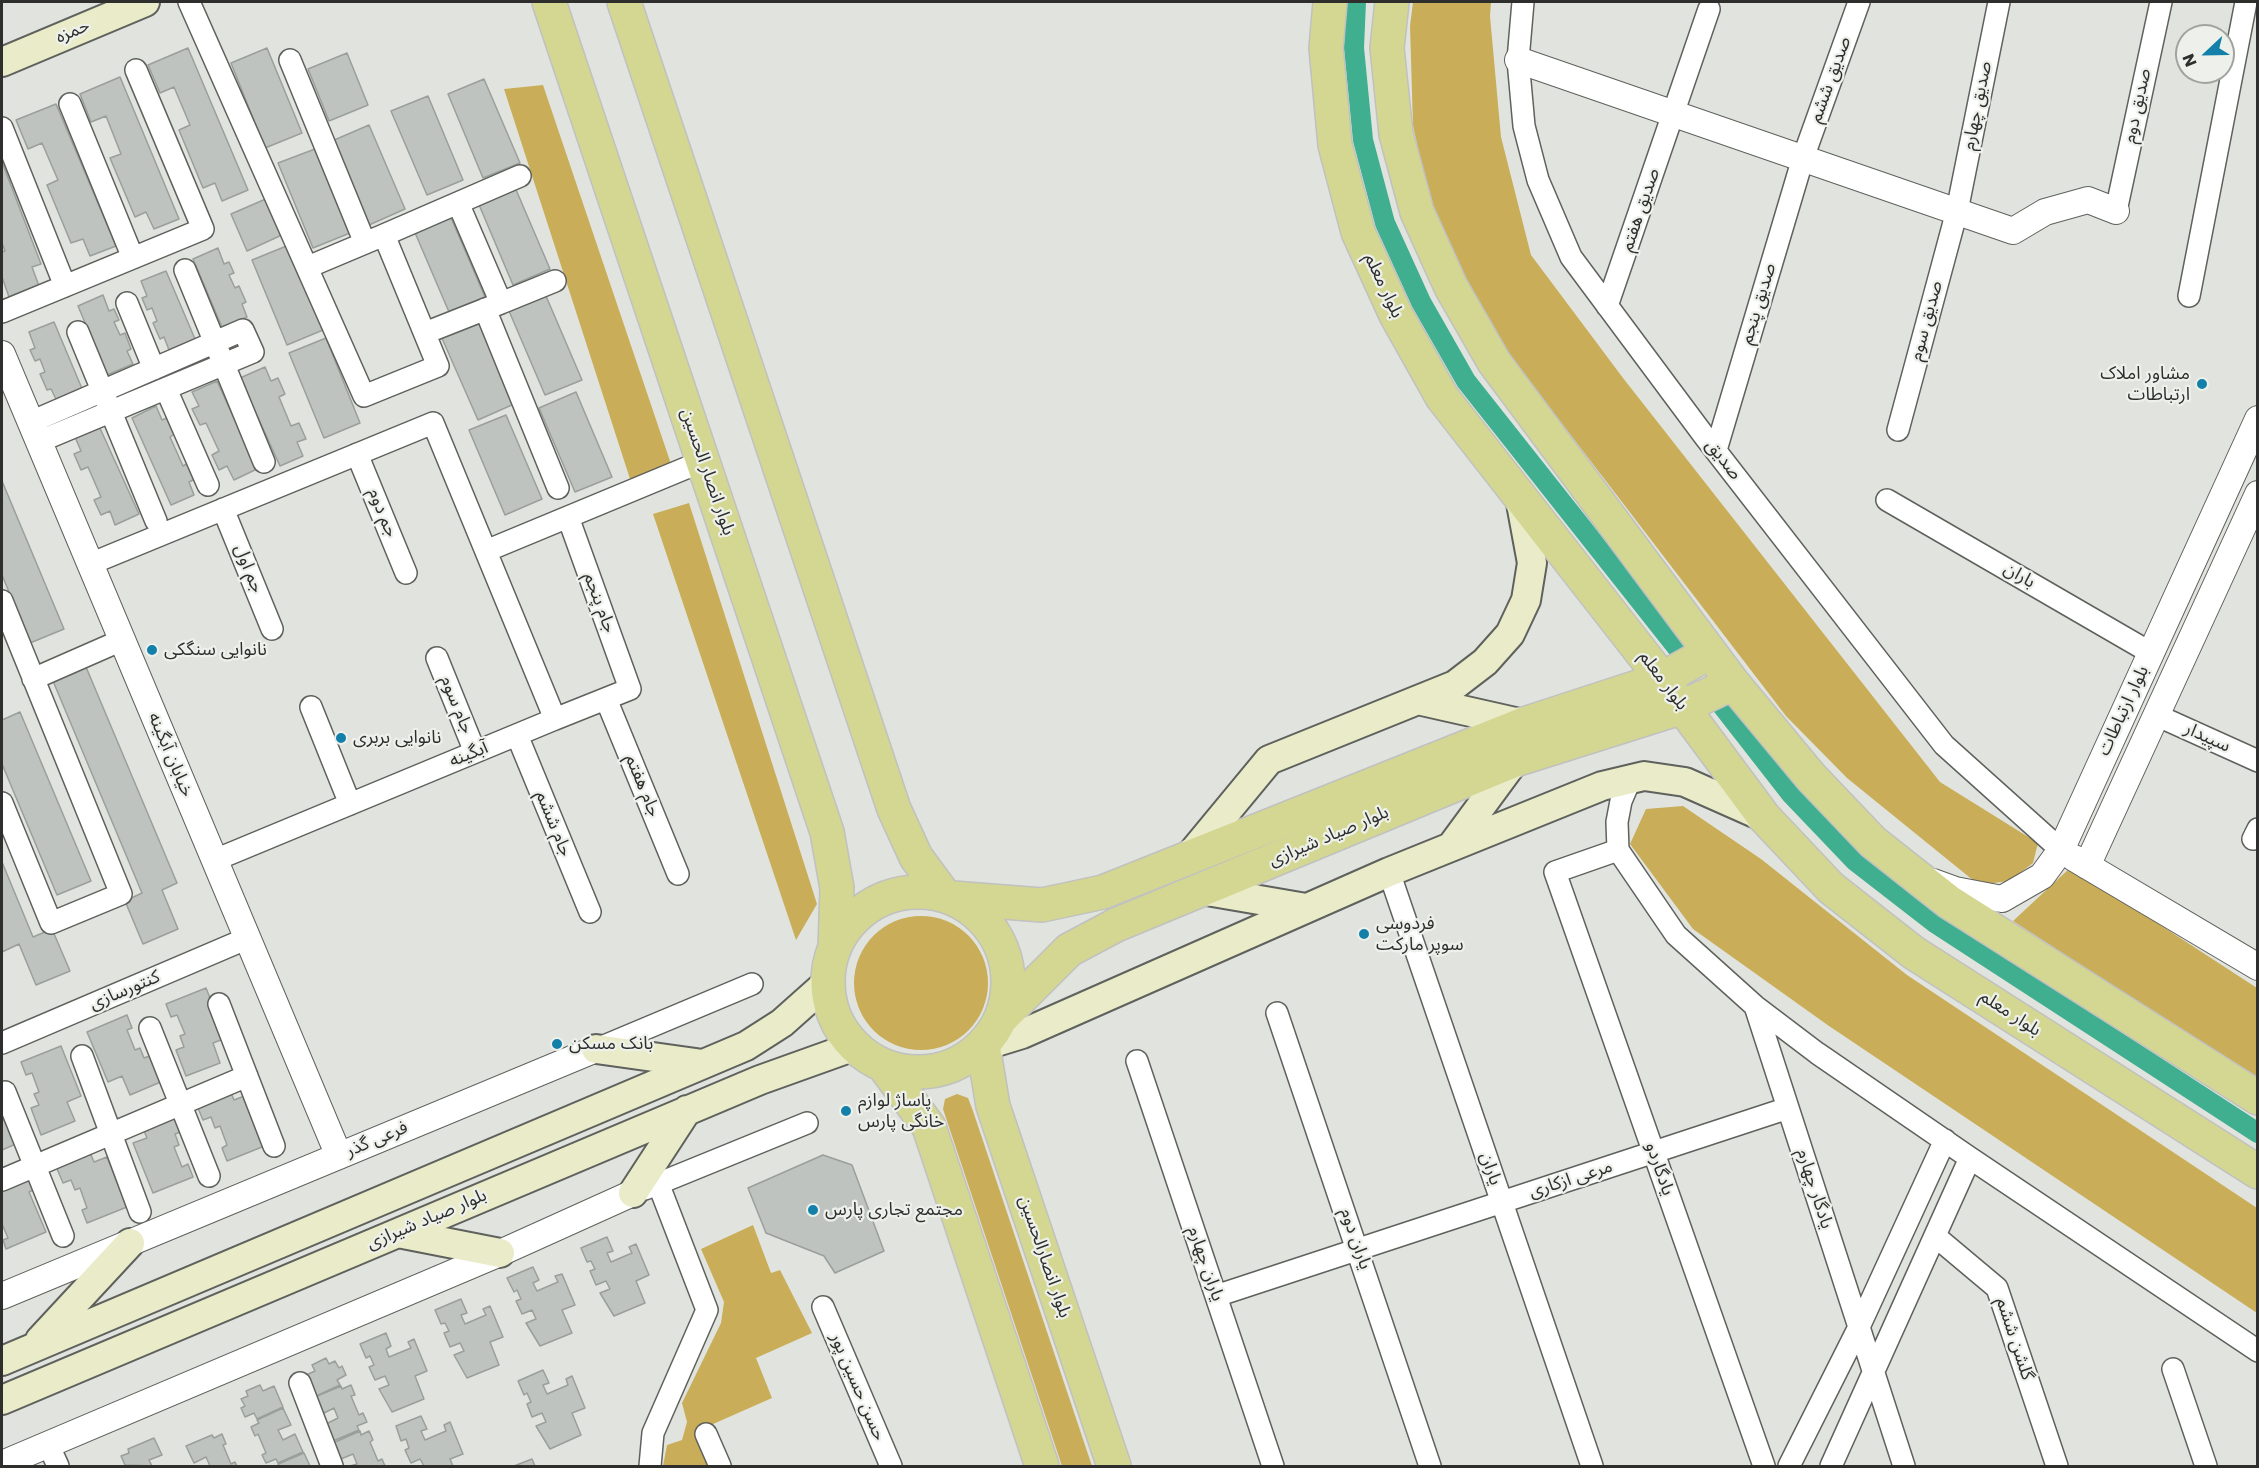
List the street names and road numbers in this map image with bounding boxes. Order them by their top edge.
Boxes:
street label: حمزه [53,15,93,49]
street label: صدیق ششم [1805,34,1857,126]
street label: صدیق چهارم [1959,60,1997,152]
street label: صدیق دوم [2120,67,2156,145]
street label: صدیق هفتم [1617,166,1665,254]
street label: بلوار معلم [1359,250,1407,322]
street label: صدیق پنجم [1736,261,1782,347]
street label: صدیق سوم [1906,279,1948,363]
street label: بلوار انصار الحسین [675,406,739,538]
street label: صدیق [1700,435,1746,485]
street label: جم دوم [362,485,402,541]
street label: جم اول [229,542,267,596]
street label: باران [1999,558,2039,594]
street label: جام پنجم [578,570,620,636]
street label: بلوار معلم [1634,647,1692,715]
street label: بلوار ارتباطات [2094,663,2154,759]
street label: جام سوم [435,673,477,737]
street label: خیابان آبگینه [143,710,197,800]
street label: سپیدار [2181,718,2233,758]
street label: آبگینه [446,738,492,772]
street label: جام هفتم [620,752,664,820]
street label: جام ششم [530,788,576,860]
street label: بلوار صیاد شیرازی [1266,802,1392,872]
street label: کنتورسازی [86,967,164,1015]
street label: بلوار معلم [1975,986,2045,1042]
street label: فرعی گذر [343,1117,411,1163]
street label: یادگار‌دو [1640,1139,1678,1199]
street label: یادگار چهارم [1791,1146,1837,1232]
street label: یاران [1474,1150,1506,1188]
street label: مرعی ازکاری [1527,1156,1615,1204]
street label: بلوار صیاد شیرازی [364,1185,490,1255]
street label: بلوار انصارالحسین [1013,1193,1075,1321]
street label: یاران دوم [1334,1205,1376,1273]
street label: یاران چهارم [1182,1224,1228,1304]
street label: گلشن ششم [1991,1295,2037,1383]
street label: حسن حسین پور [825,1330,889,1444]

